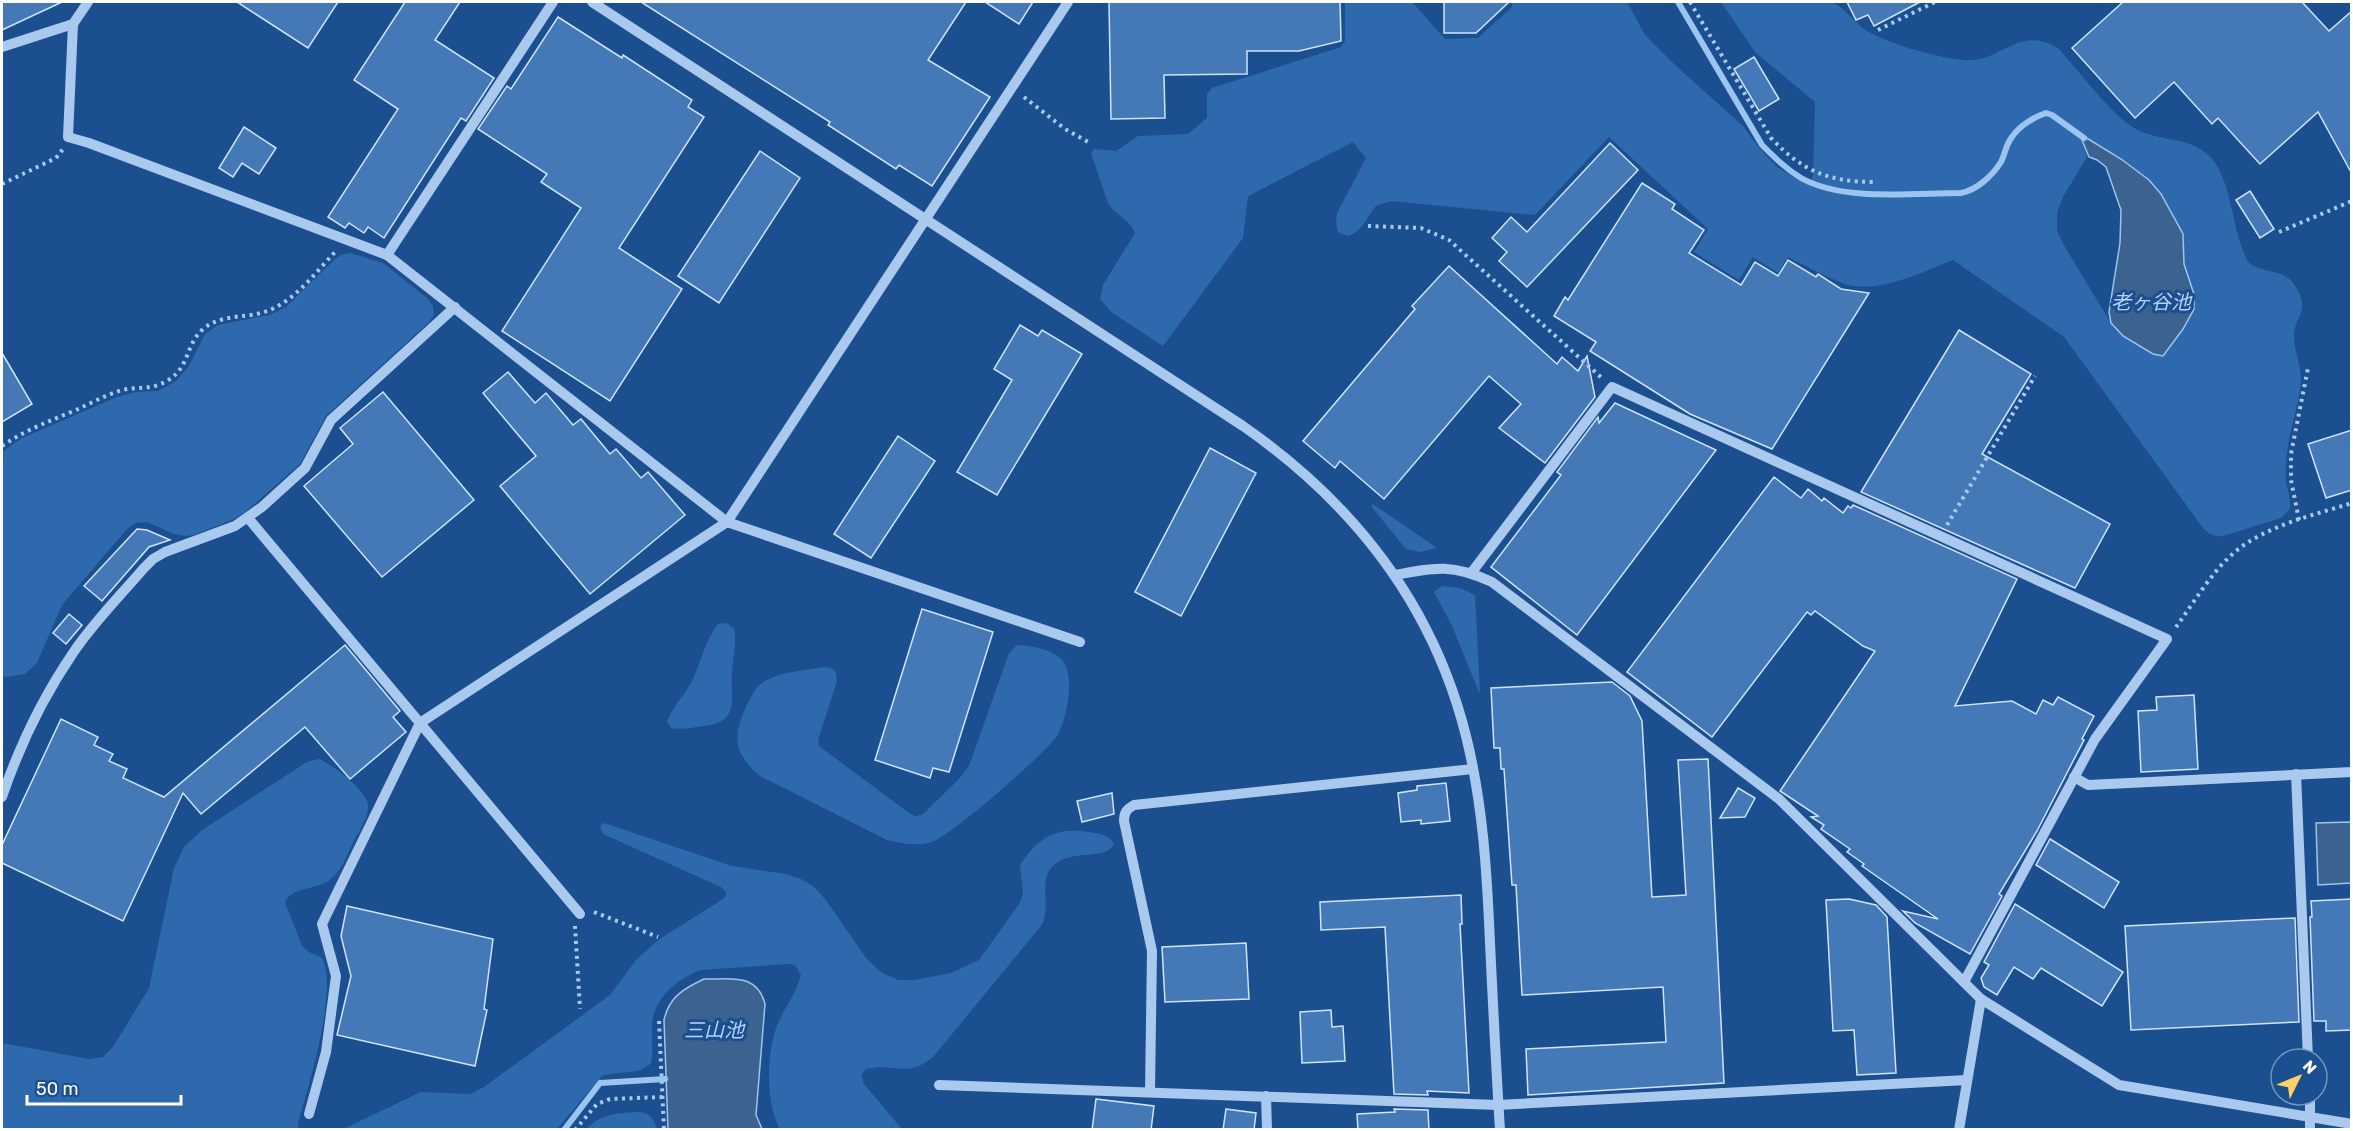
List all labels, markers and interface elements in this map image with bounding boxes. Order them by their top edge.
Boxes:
water label: 老ヶ谷池 [2111,290,2193,314]
water label: 三山池 [684,1018,746,1042]
north arrow [2269,1047,2329,1107]
text: N [2299,1056,2320,1078]
scale bar [27,1068,182,1106]
text: 50 m [36,1078,79,1100]

